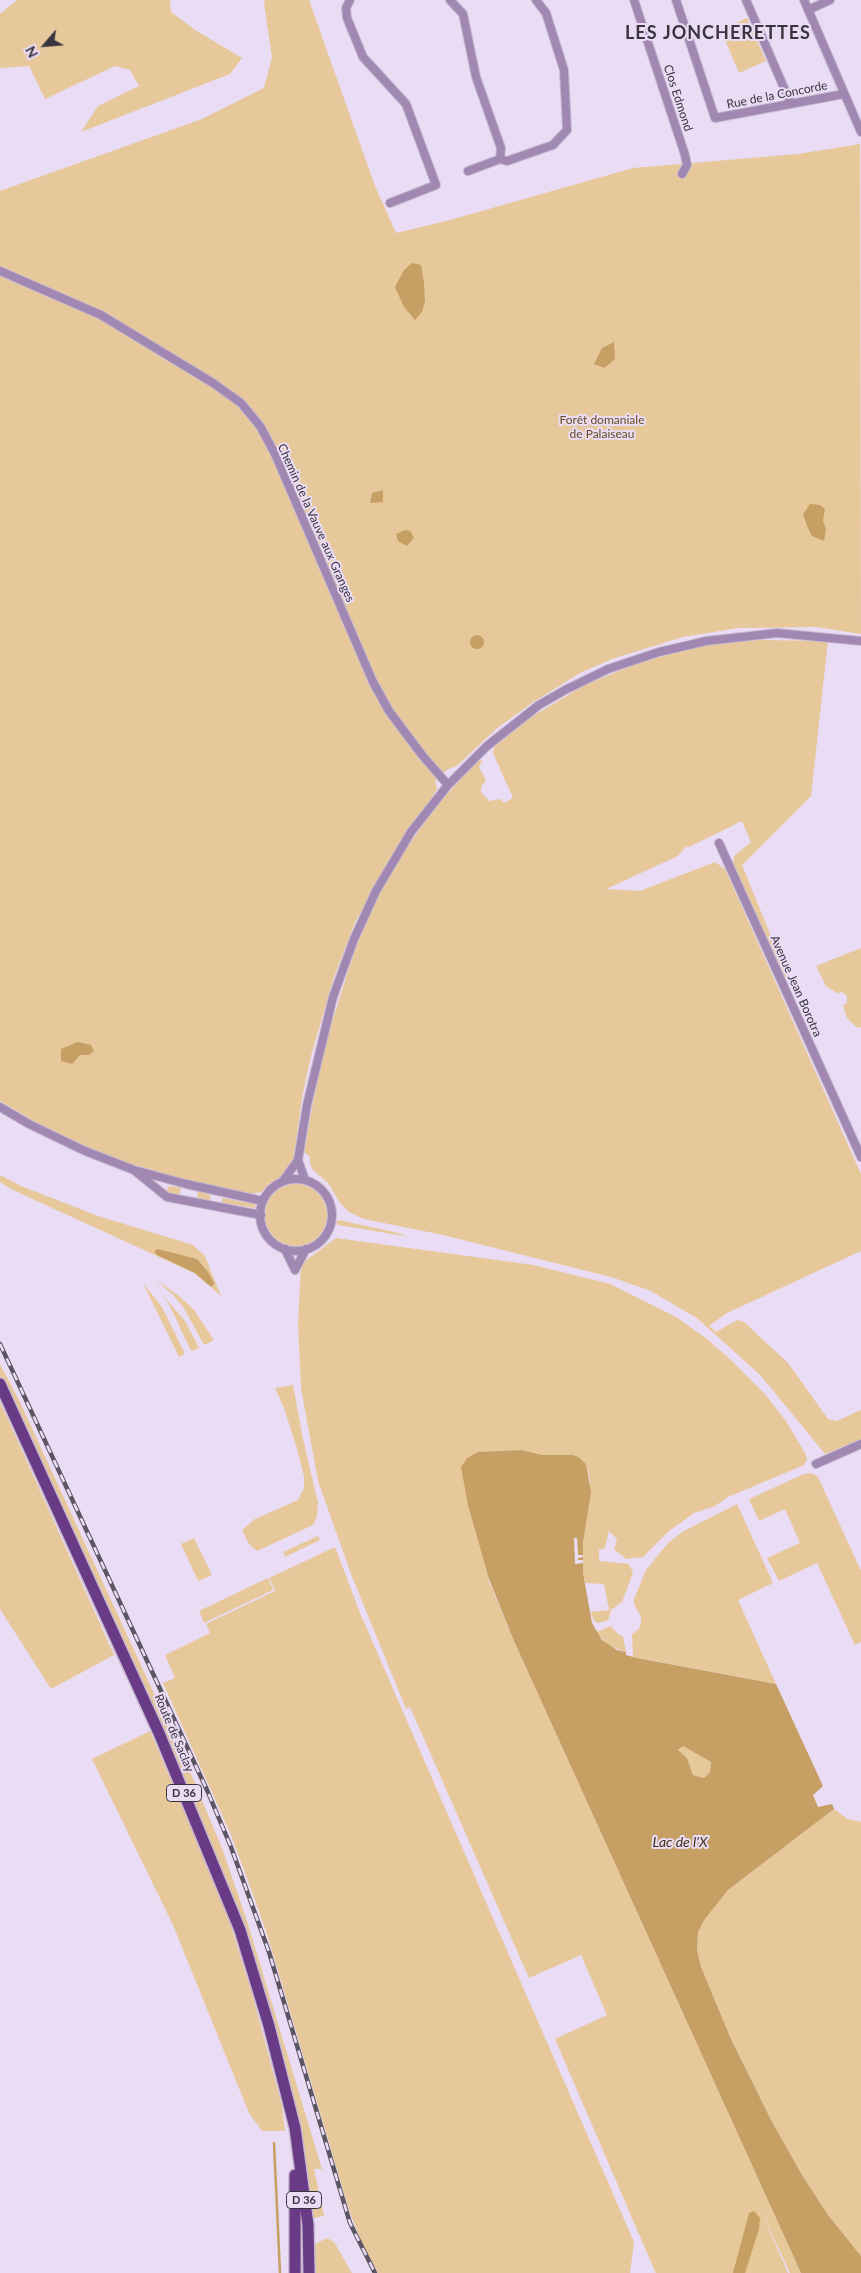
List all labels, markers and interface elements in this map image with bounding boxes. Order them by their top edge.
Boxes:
north arrow [20,20,70,70]
district label: LES JONCHERETTES [623,22,813,44]
text: N [21,43,41,61]
street label: Clos Edmond [660,63,696,133]
street label: Rue de la Concorde [725,78,829,112]
park label: Forêt domaniale de Palaiseau [560,413,644,441]
street label: Chemin de la Vauve aux Granges [274,442,358,604]
street label: Avenue Jean Borotra [767,933,825,1039]
street label: Route de Saclay [151,1692,197,1774]
road number: D 36 [166,1785,202,1802]
water label: Lac de l'X [653,1834,707,1850]
road number: D 36 [286,2192,322,2208]

